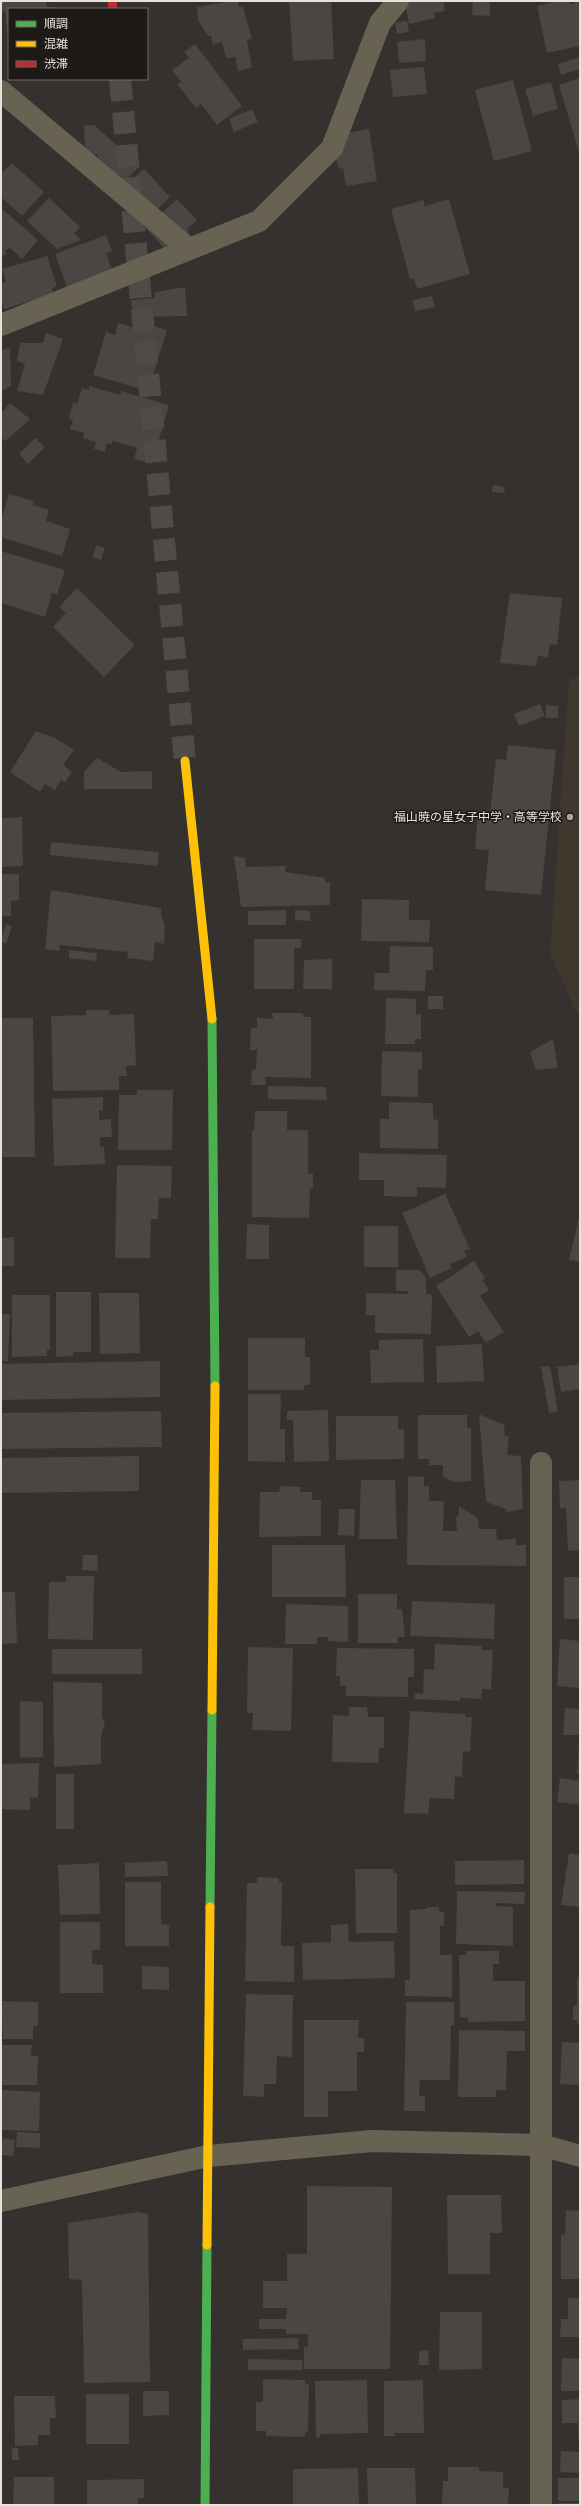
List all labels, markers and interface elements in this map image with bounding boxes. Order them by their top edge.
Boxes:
legend [8,8,148,80]
text: 順調 [44,16,68,31]
text: 混雑 [44,36,68,51]
text: 渋滞 [44,56,68,71]
place label: 福山暁の星女子中学・高等学校 [394,809,562,824]
marker: 福山暁の星女子中学・高等学校 [565,812,575,822]

